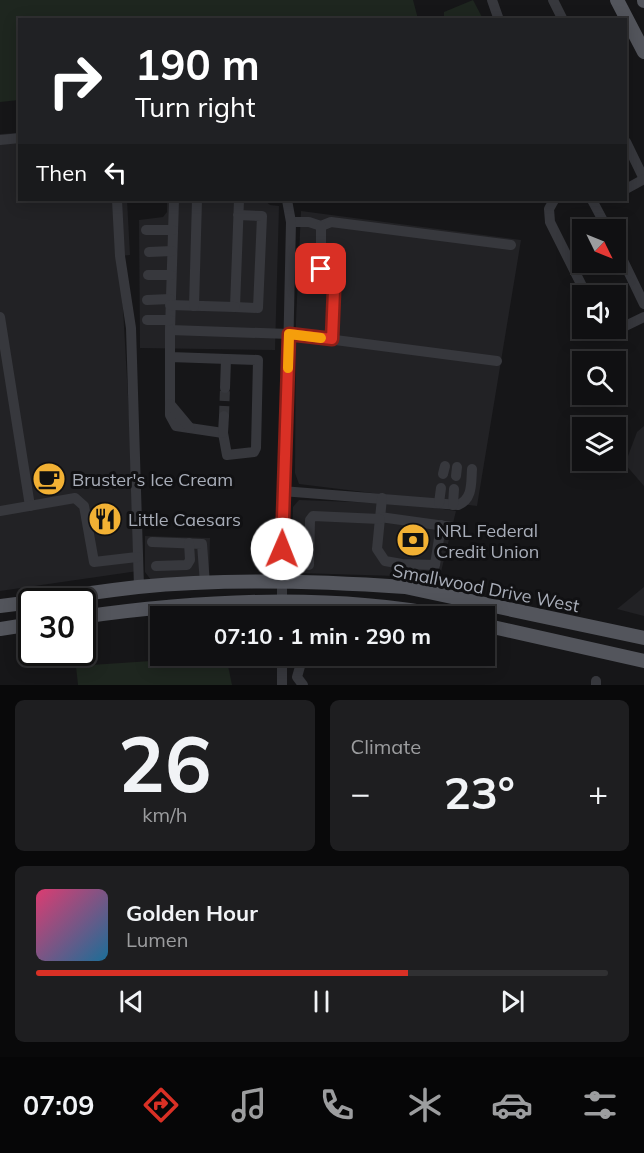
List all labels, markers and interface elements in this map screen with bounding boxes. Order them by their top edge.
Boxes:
text: 190 m [135,38,260,91]
icon: right [36,42,114,120]
text: Turn right [135,90,255,124]
icon: left [99,156,132,189]
text: Then [36,159,87,187]
north arrow [572,219,626,273]
map controls [572,219,626,471]
pin [295,243,346,294]
icon: arrive [304,252,337,285]
button: sound [572,285,626,339]
button: search [572,351,626,405]
button: layers [572,417,626,471]
cafe icon: Bruster's Ice Cream [31,461,67,497]
place label: Bruster's Ice Cream [72,468,233,491]
restaurant icon: Little Caesars [87,501,123,537]
place label: Little Caesars [128,508,241,531]
position arrow [250,517,314,581]
place label: NRL Federal Credit Union [436,519,539,563]
bank icon: NRL Federal Credit Union [395,522,431,558]
street label: Smallwood Drive West [391,559,581,617]
speed limit sign: 30 [18,588,96,666]
text: 07:10 · 1 min · 290 m [214,622,431,650]
text: 26 [118,714,212,812]
text: Climate [351,734,421,759]
text: 23° [444,764,515,820]
text: − [351,772,370,813]
text: + [588,772,608,813]
text: km/h [142,802,187,827]
text: Golden Hour [126,899,258,927]
text: Lumen [126,927,188,952]
icon: previous [115,985,148,1018]
icon: pause [305,985,338,1018]
icon: next [496,985,529,1018]
icon: directions [140,1084,182,1126]
icon: music [228,1084,270,1126]
icon: phone [316,1084,358,1126]
icon: climate [404,1084,446,1126]
icon: car [491,1084,533,1126]
icon: filters [579,1084,621,1126]
text: 07:09 [23,1088,94,1122]

